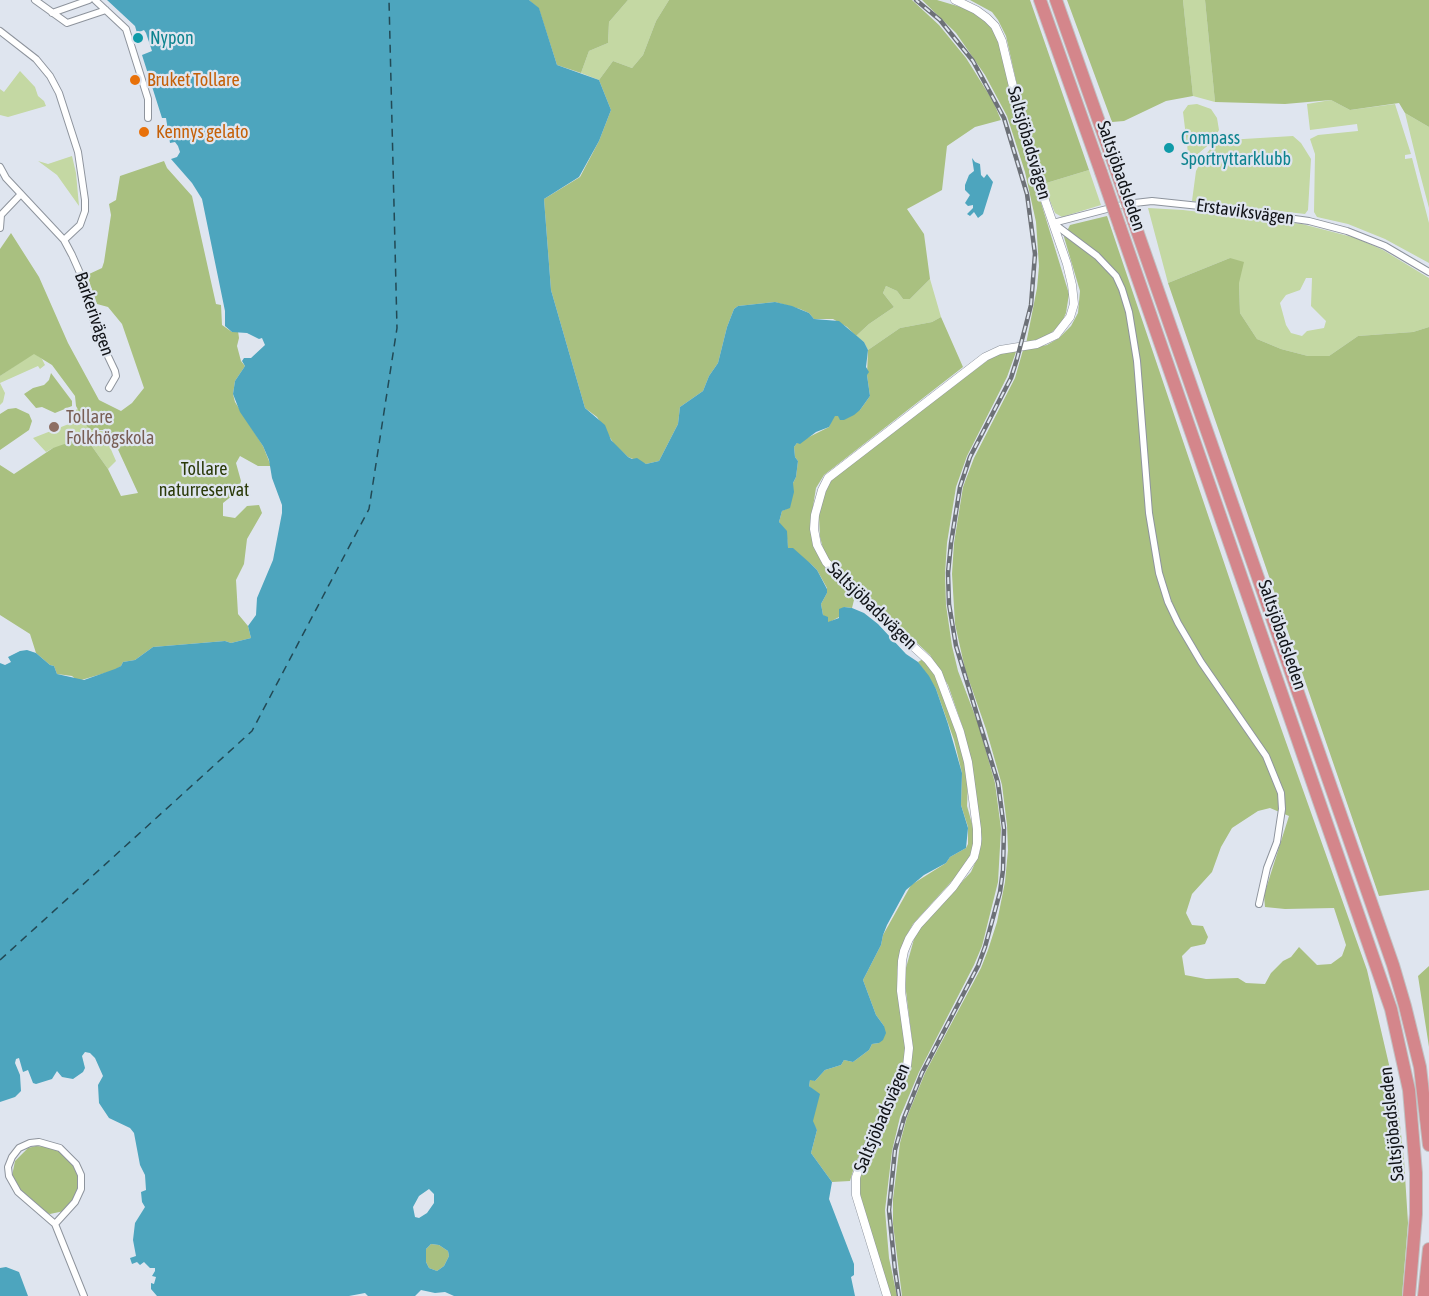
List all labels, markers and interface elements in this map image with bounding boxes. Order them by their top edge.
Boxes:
place label: Nypon [150,27,194,49]
marker: Nypon [131,31,145,45]
place label: Bruket Tollare [147,69,240,91]
marker: Bruket Tollare [128,73,142,87]
street label: Saltsjöbadsvägen [1003,84,1055,202]
street label: Saltsjöbadsleden [1092,118,1150,234]
place label: Kennys gelato [156,121,248,143]
marker: Kennys gelato [137,125,151,139]
place label: Compass Sportryttarklubb [1181,127,1291,170]
marker: Compass Sportryttarklubb [1162,141,1176,155]
street label: Erstaviksvägen [1195,194,1295,230]
street label: Barkerivägen [70,269,118,359]
place label: Tollare Folkhögskola [66,406,154,448]
marker: Tollare Folkhögskola [47,420,61,434]
park label: Tollare naturreservat [159,458,249,500]
street label: Saltsjöbadsvägen [823,558,921,654]
street label: Saltsjöbadsleden [1253,577,1311,693]
street label: Saltsjöbadsvägen [849,1060,915,1176]
street label: Saltsjöbadsleden [1375,1066,1409,1182]

